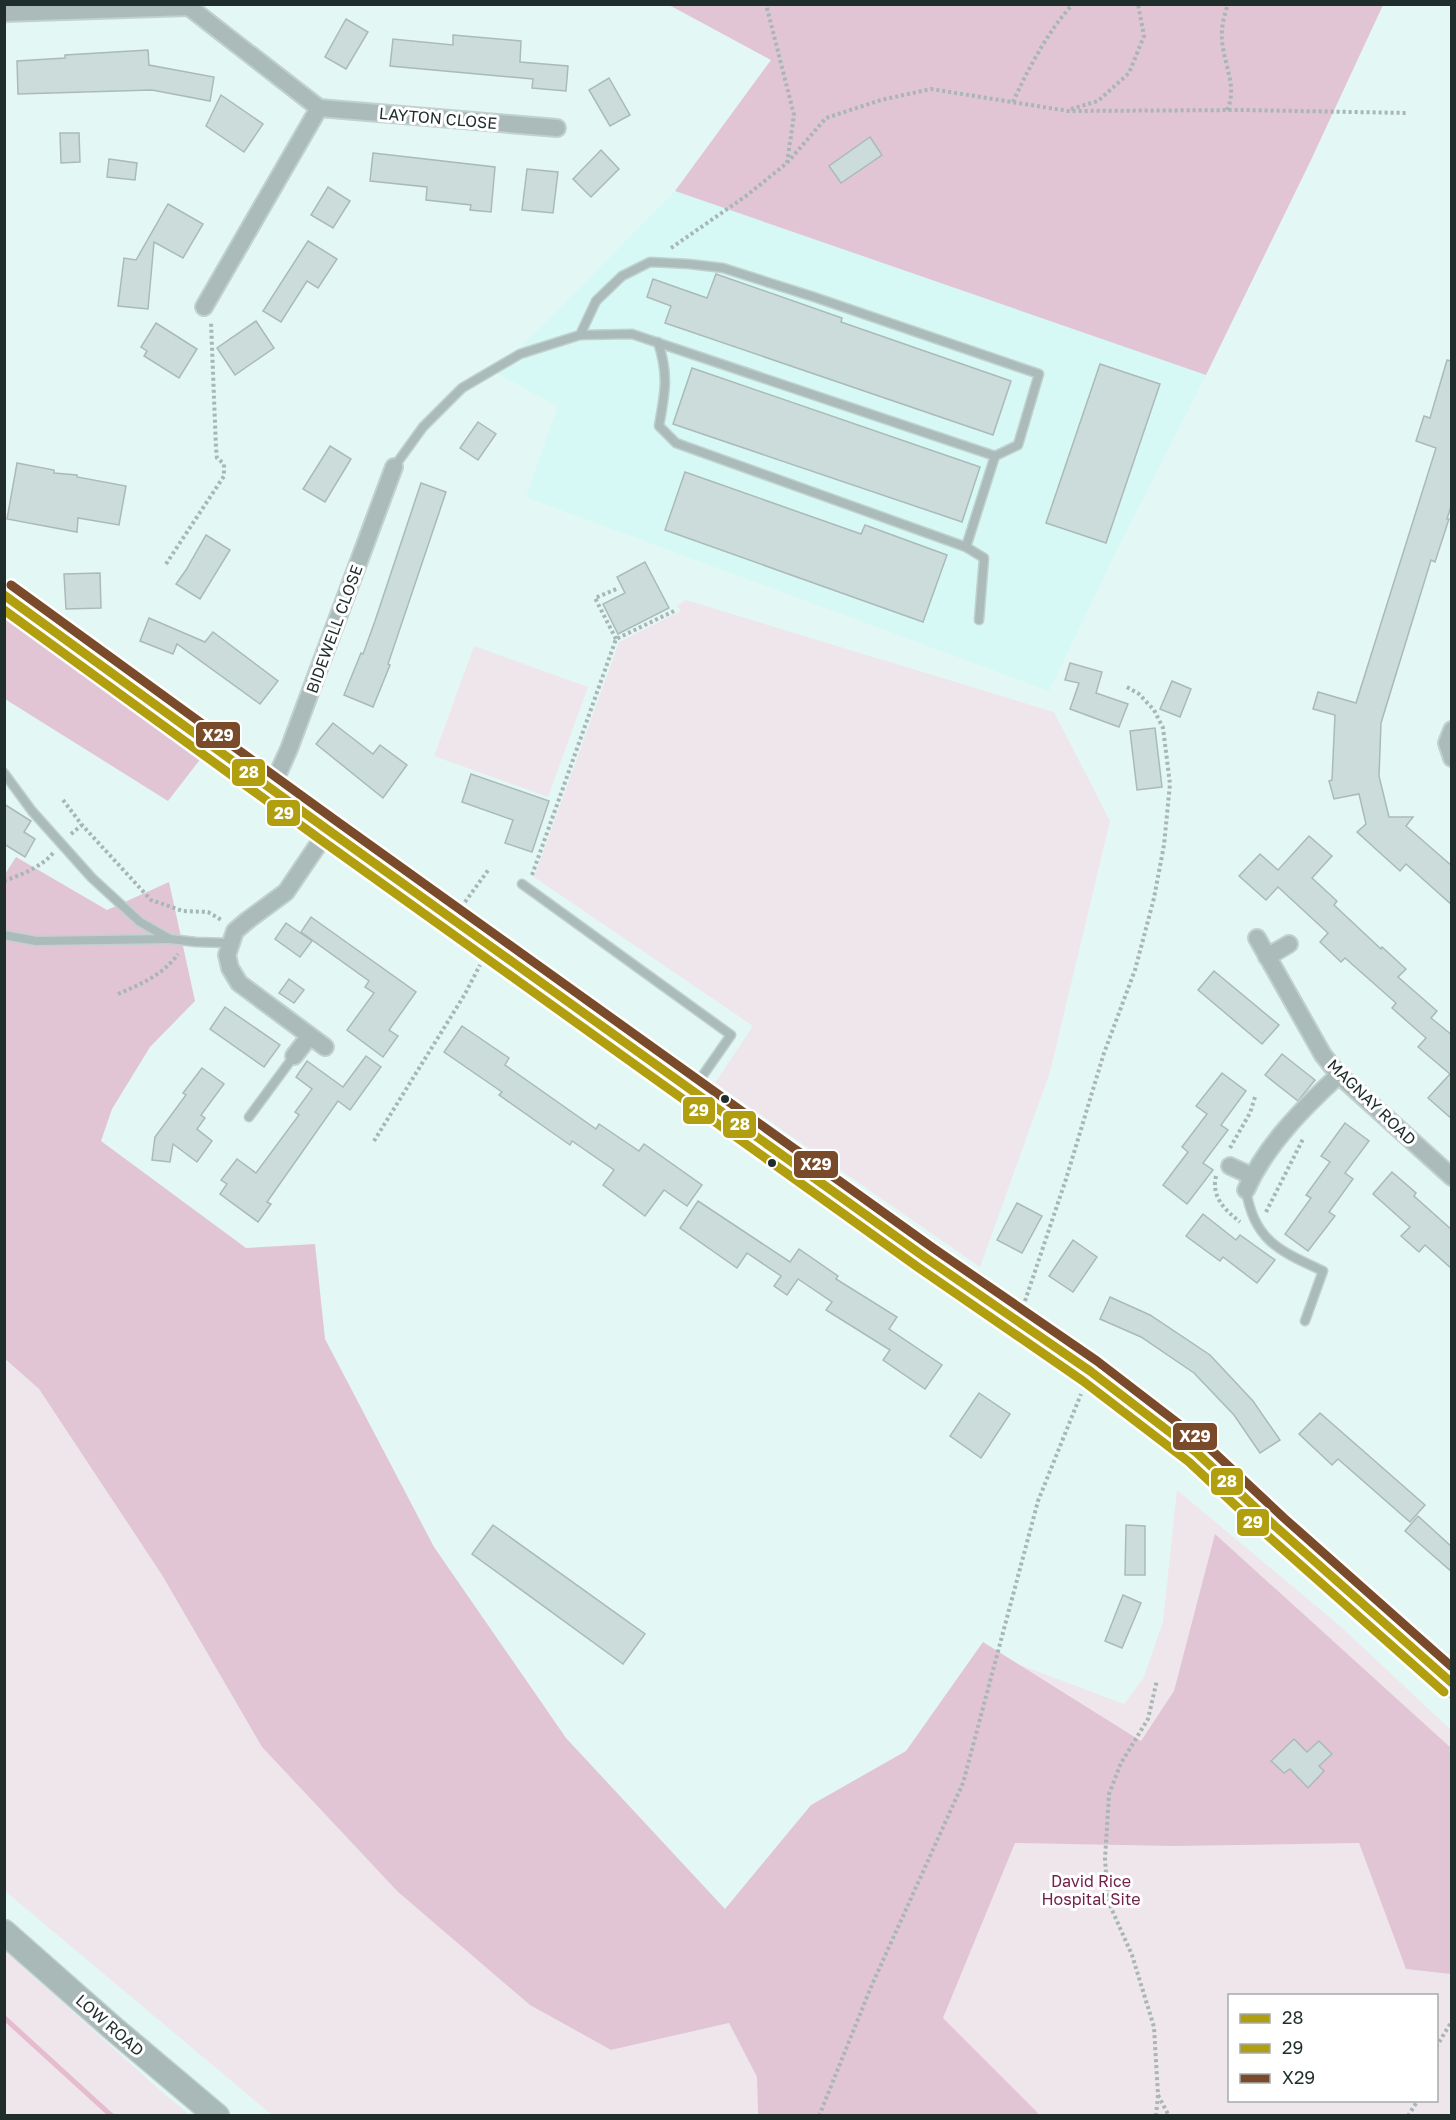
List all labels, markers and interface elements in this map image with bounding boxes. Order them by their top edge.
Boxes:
street label: LAYTON CLOSE [378,103,498,133]
street label: BIDEWELL CLOSE [301,562,367,696]
line badge: X29 [195,721,241,749]
text: X29 [202,725,234,745]
line badge: 28 [231,758,266,787]
text: 28 [239,762,259,782]
line badge: 29 [266,799,301,827]
text: 29 [274,803,294,823]
street label: MAGNAY ROAD [1324,1055,1420,1149]
unlabelled marker [719,1093,731,1105]
line badge: 29 [682,1096,716,1125]
text: 29 [689,1100,709,1120]
line badge: 28 [722,1110,757,1139]
text: 28 [730,1114,750,1134]
line badge: X29 [793,1150,839,1179]
text: X29 [800,1154,832,1174]
unlabelled marker [766,1157,778,1169]
line badge: X29 [1172,1422,1218,1451]
text: X29 [1179,1426,1211,1446]
line badge: 28 [1210,1467,1244,1496]
text: 28 [1217,1471,1237,1491]
line badge: 29 [1236,1508,1270,1537]
text: 29 [1243,1512,1263,1532]
park label: David Rice Hospital Site [1041,1871,1141,1909]
street label: LOW ROAD [72,1990,148,2060]
legend [1228,1994,1438,2102]
text: 28 [1282,2006,1303,2028]
text: 29 [1282,2036,1303,2058]
text: X29 [1282,2066,1315,2088]

